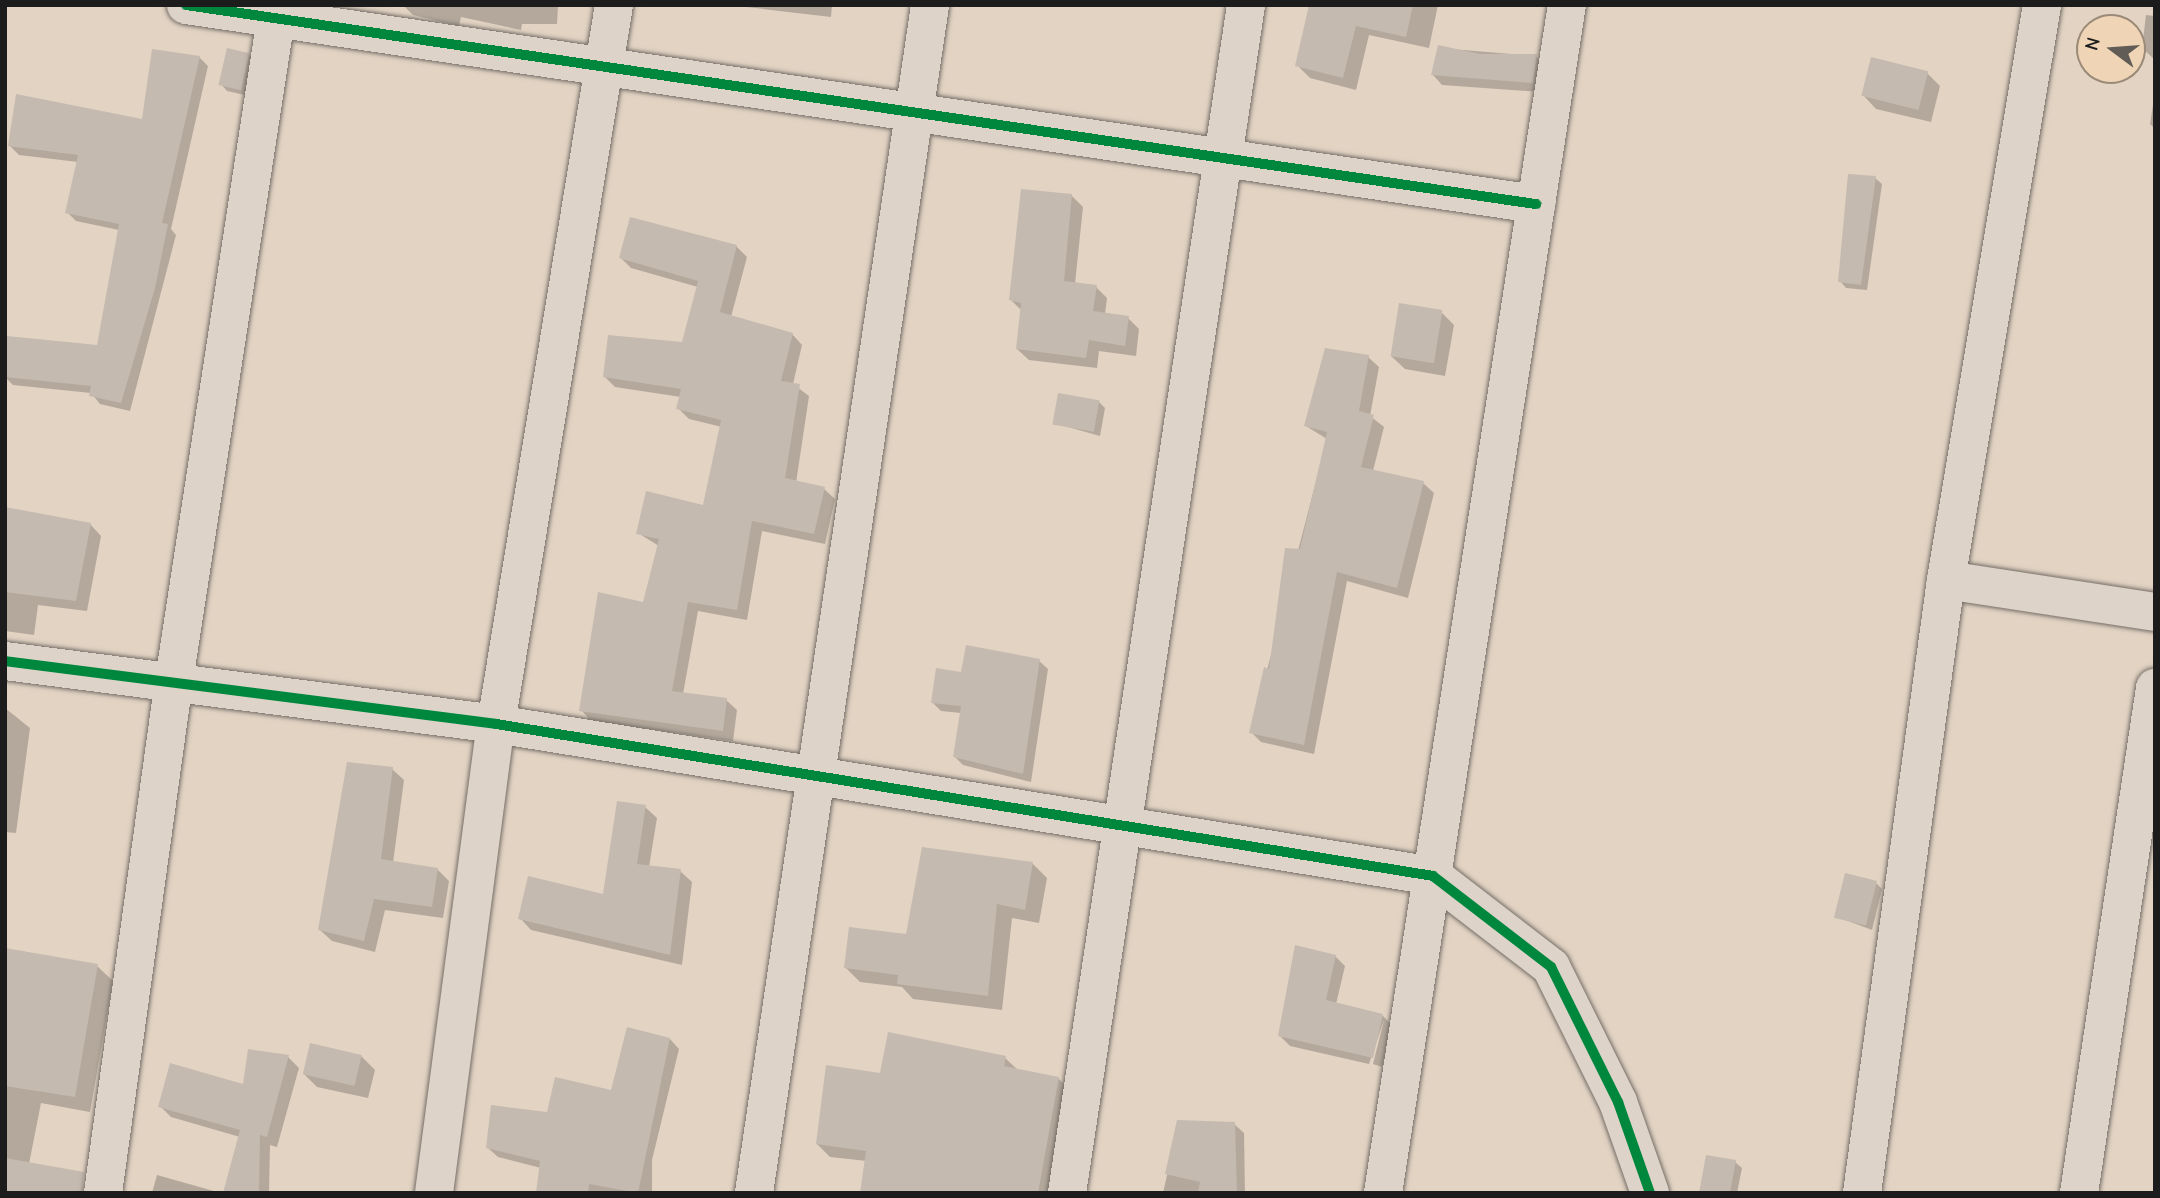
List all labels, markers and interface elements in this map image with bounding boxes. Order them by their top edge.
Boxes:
north arrow [2076,14,2146,84]
text: N [2080,35,2105,53]

